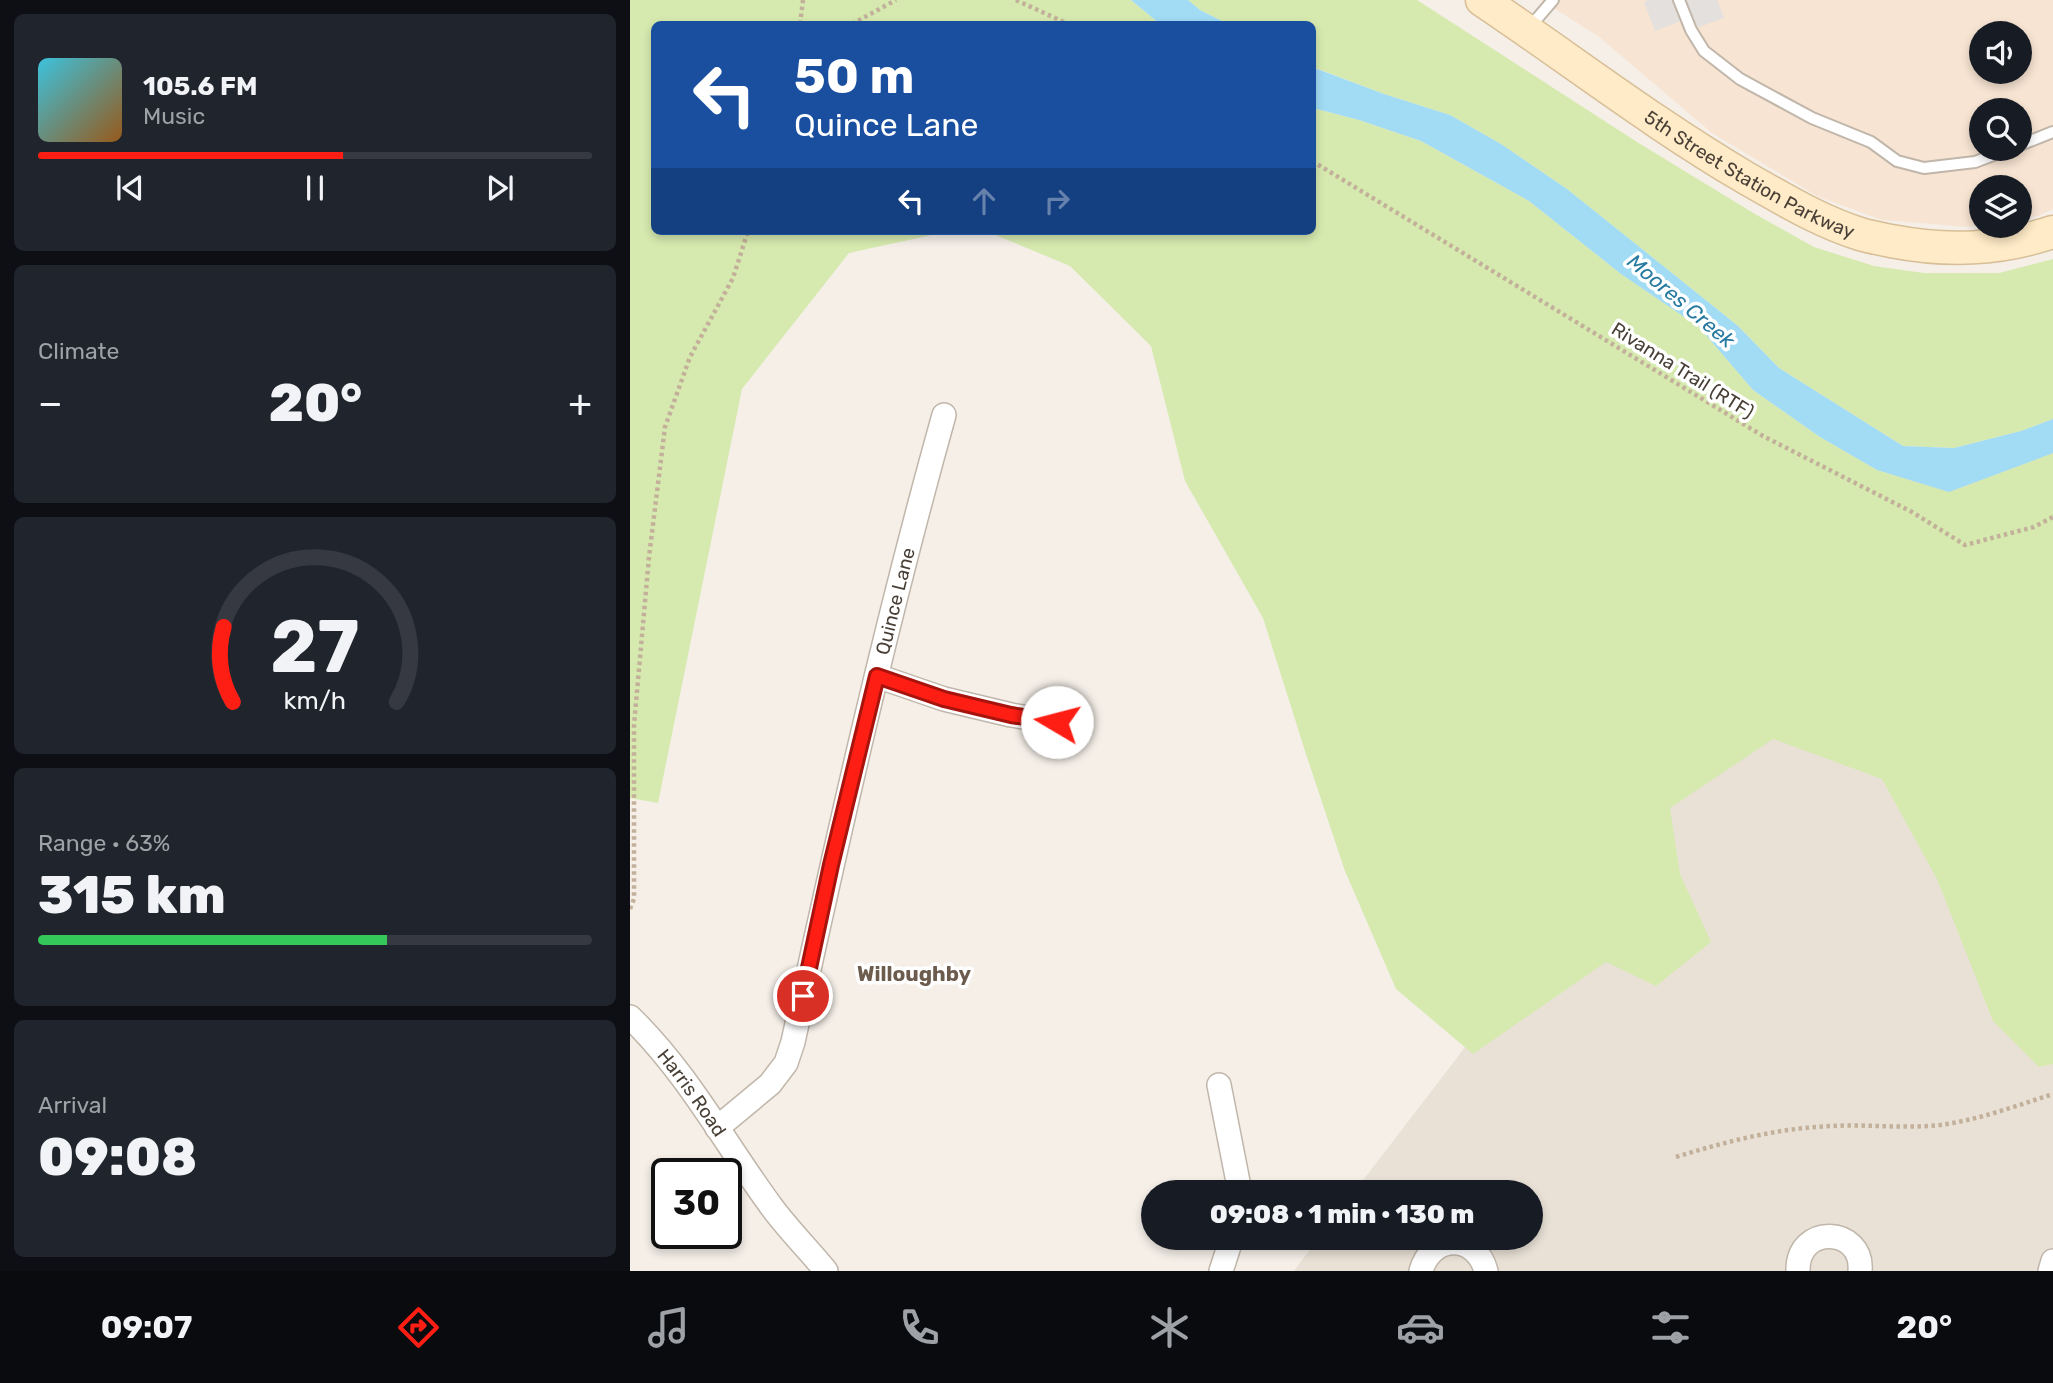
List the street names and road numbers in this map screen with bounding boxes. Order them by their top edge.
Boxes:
street label: 5th Street Station Parkway [1640,105,1858,243]
street label: Rivanna Trail (RTF) [1607,317,1758,424]
street label: Quince Lane [871,545,920,657]
street label: Harris Road [652,1044,731,1141]

